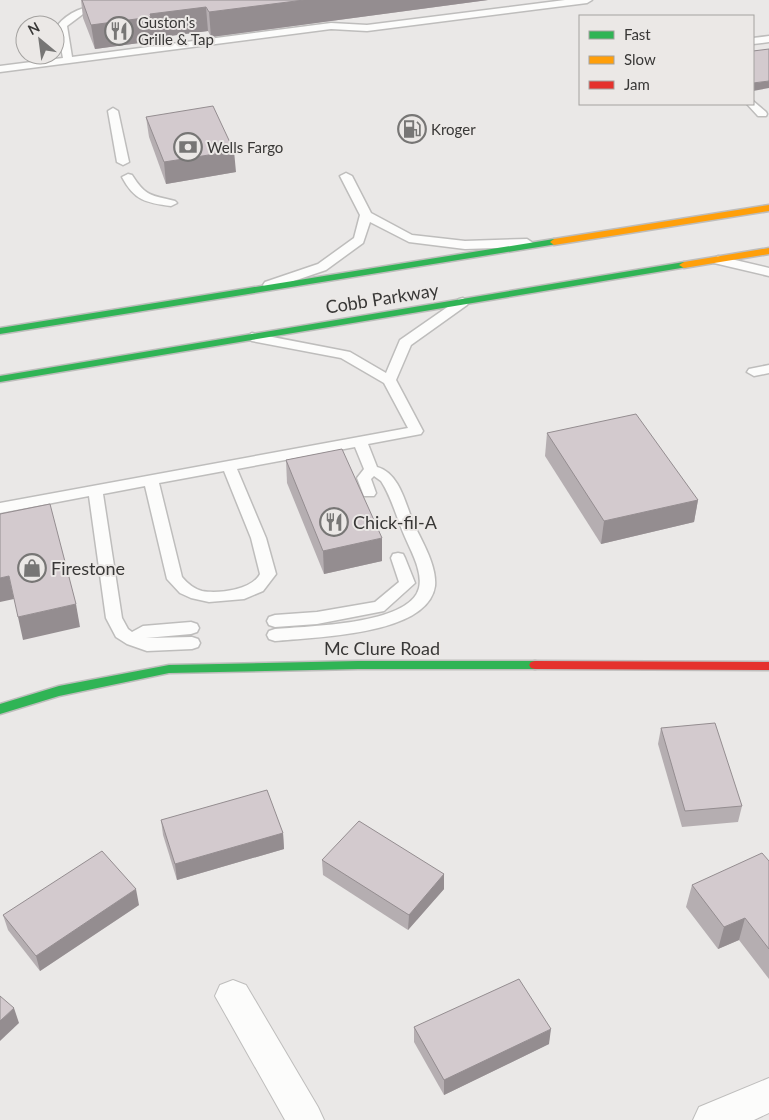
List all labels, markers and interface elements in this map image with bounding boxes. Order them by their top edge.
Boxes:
place label: Guston's Grille & Tap [138,13,214,48]
north arrow [15,15,65,65]
legend [579,15,754,105]
restaurant icon: Guston's Grille & Tap [104,16,134,46]
text: N [25,18,42,38]
text: Fast [624,25,651,43]
text: Slow [624,50,656,68]
text: Jam [624,75,650,93]
fuel station icon: Kroger [397,114,427,144]
place label: Kroger [431,120,476,138]
bank icon: Wells Fargo [173,132,203,162]
place label: Wells Fargo [207,138,283,156]
street label: Cobb Parkway [324,278,441,318]
restaurant icon: Chick-fil-A [319,507,349,537]
place label: Chick-fil-A [353,511,438,533]
shop icon: Firestone [17,553,47,583]
place label: Firestone [51,557,125,579]
street label: Mc Clure Road [324,637,440,659]

